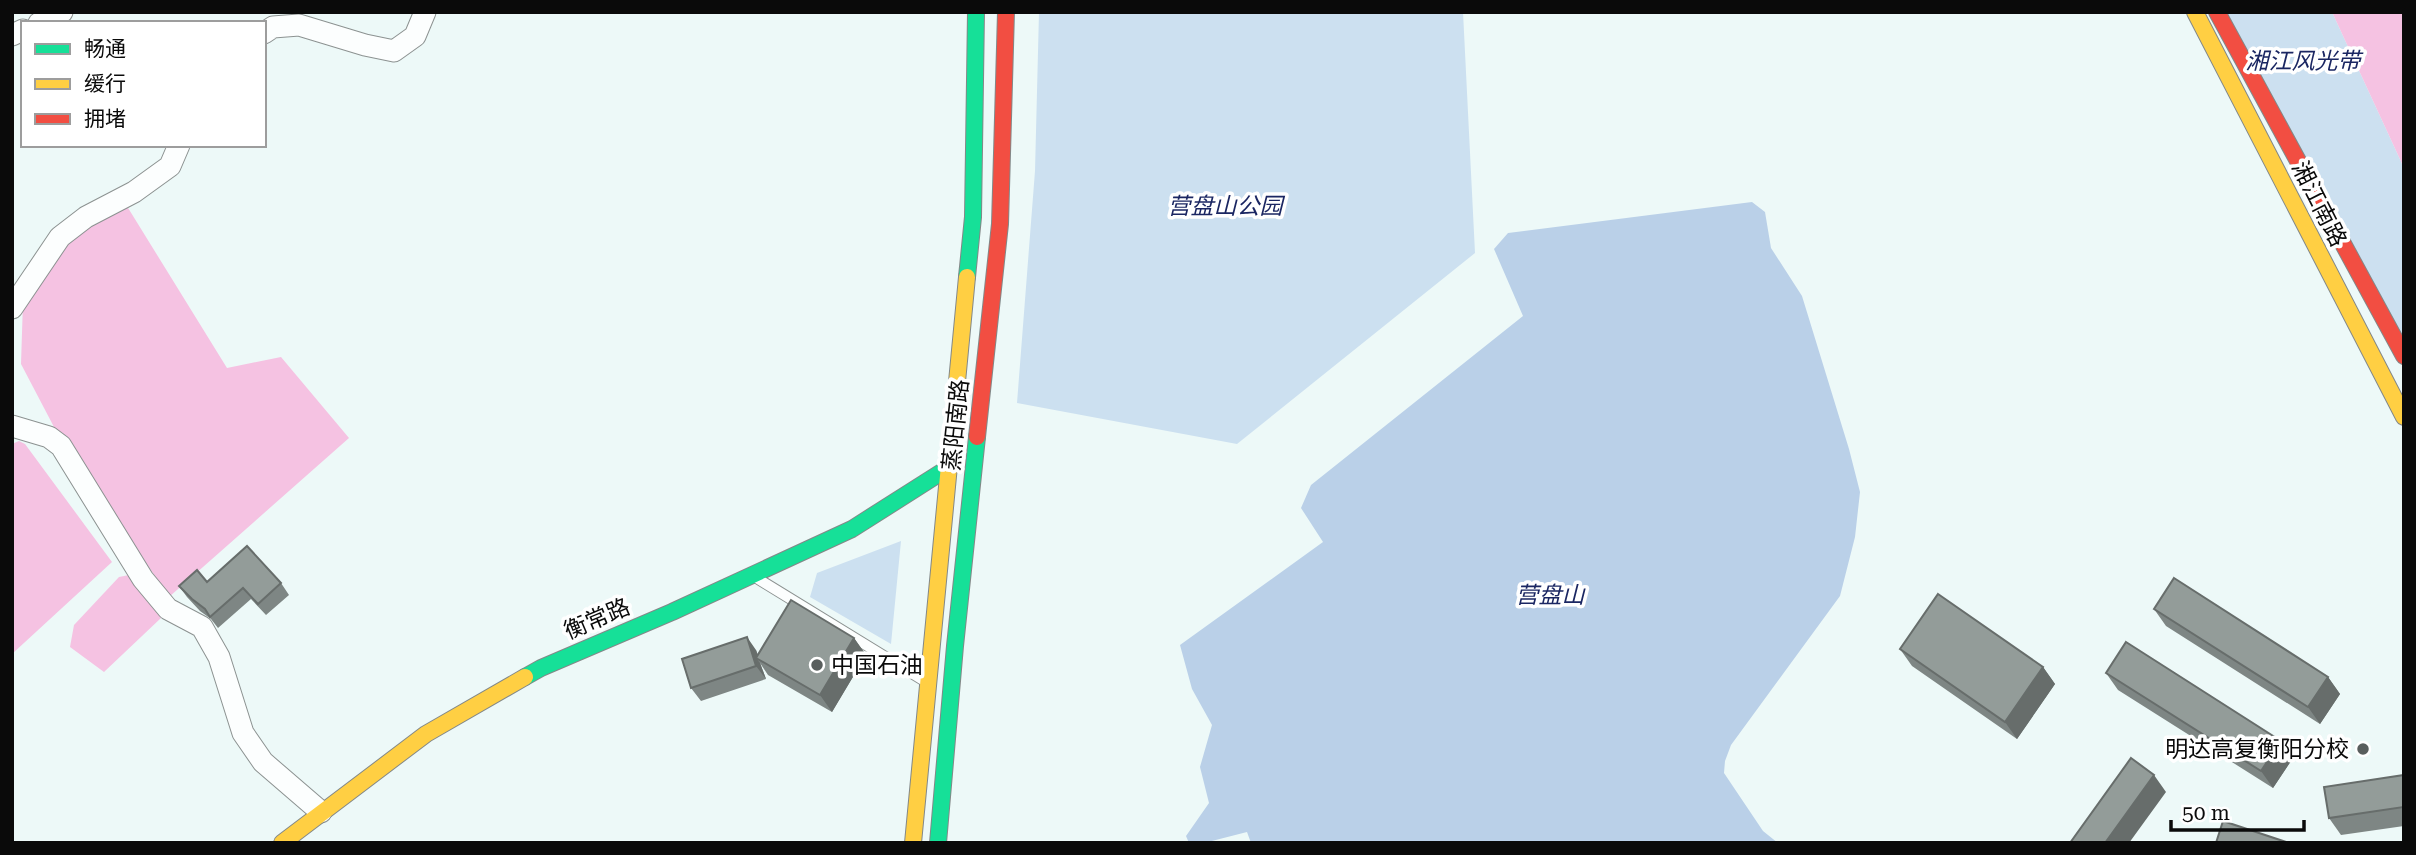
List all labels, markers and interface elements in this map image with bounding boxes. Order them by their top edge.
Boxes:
legend [21,21,266,147]
text: 畅通 [84,37,126,61]
park label: 湘江风光带 [2246,48,2365,75]
text: 缓行 [84,72,126,96]
text: 拥堵 [84,107,126,131]
street label: 湘江南路 [2286,157,2352,251]
park label: 营盘山公园 [1168,193,1286,220]
street label: 蒸阳南路 [938,378,974,472]
park label: 营盘山 [1516,582,1587,609]
street label: 衡常路 [560,593,634,645]
place label: 中国石油 [831,652,923,679]
marker: 中国石油 [809,657,825,673]
place label: 明达高复衡阳分校 [2165,736,2349,763]
marker: 明达高复衡阳分校 [2355,741,2371,757]
scale bar [2171,788,2304,832]
text: 50 m [2182,801,2230,825]

